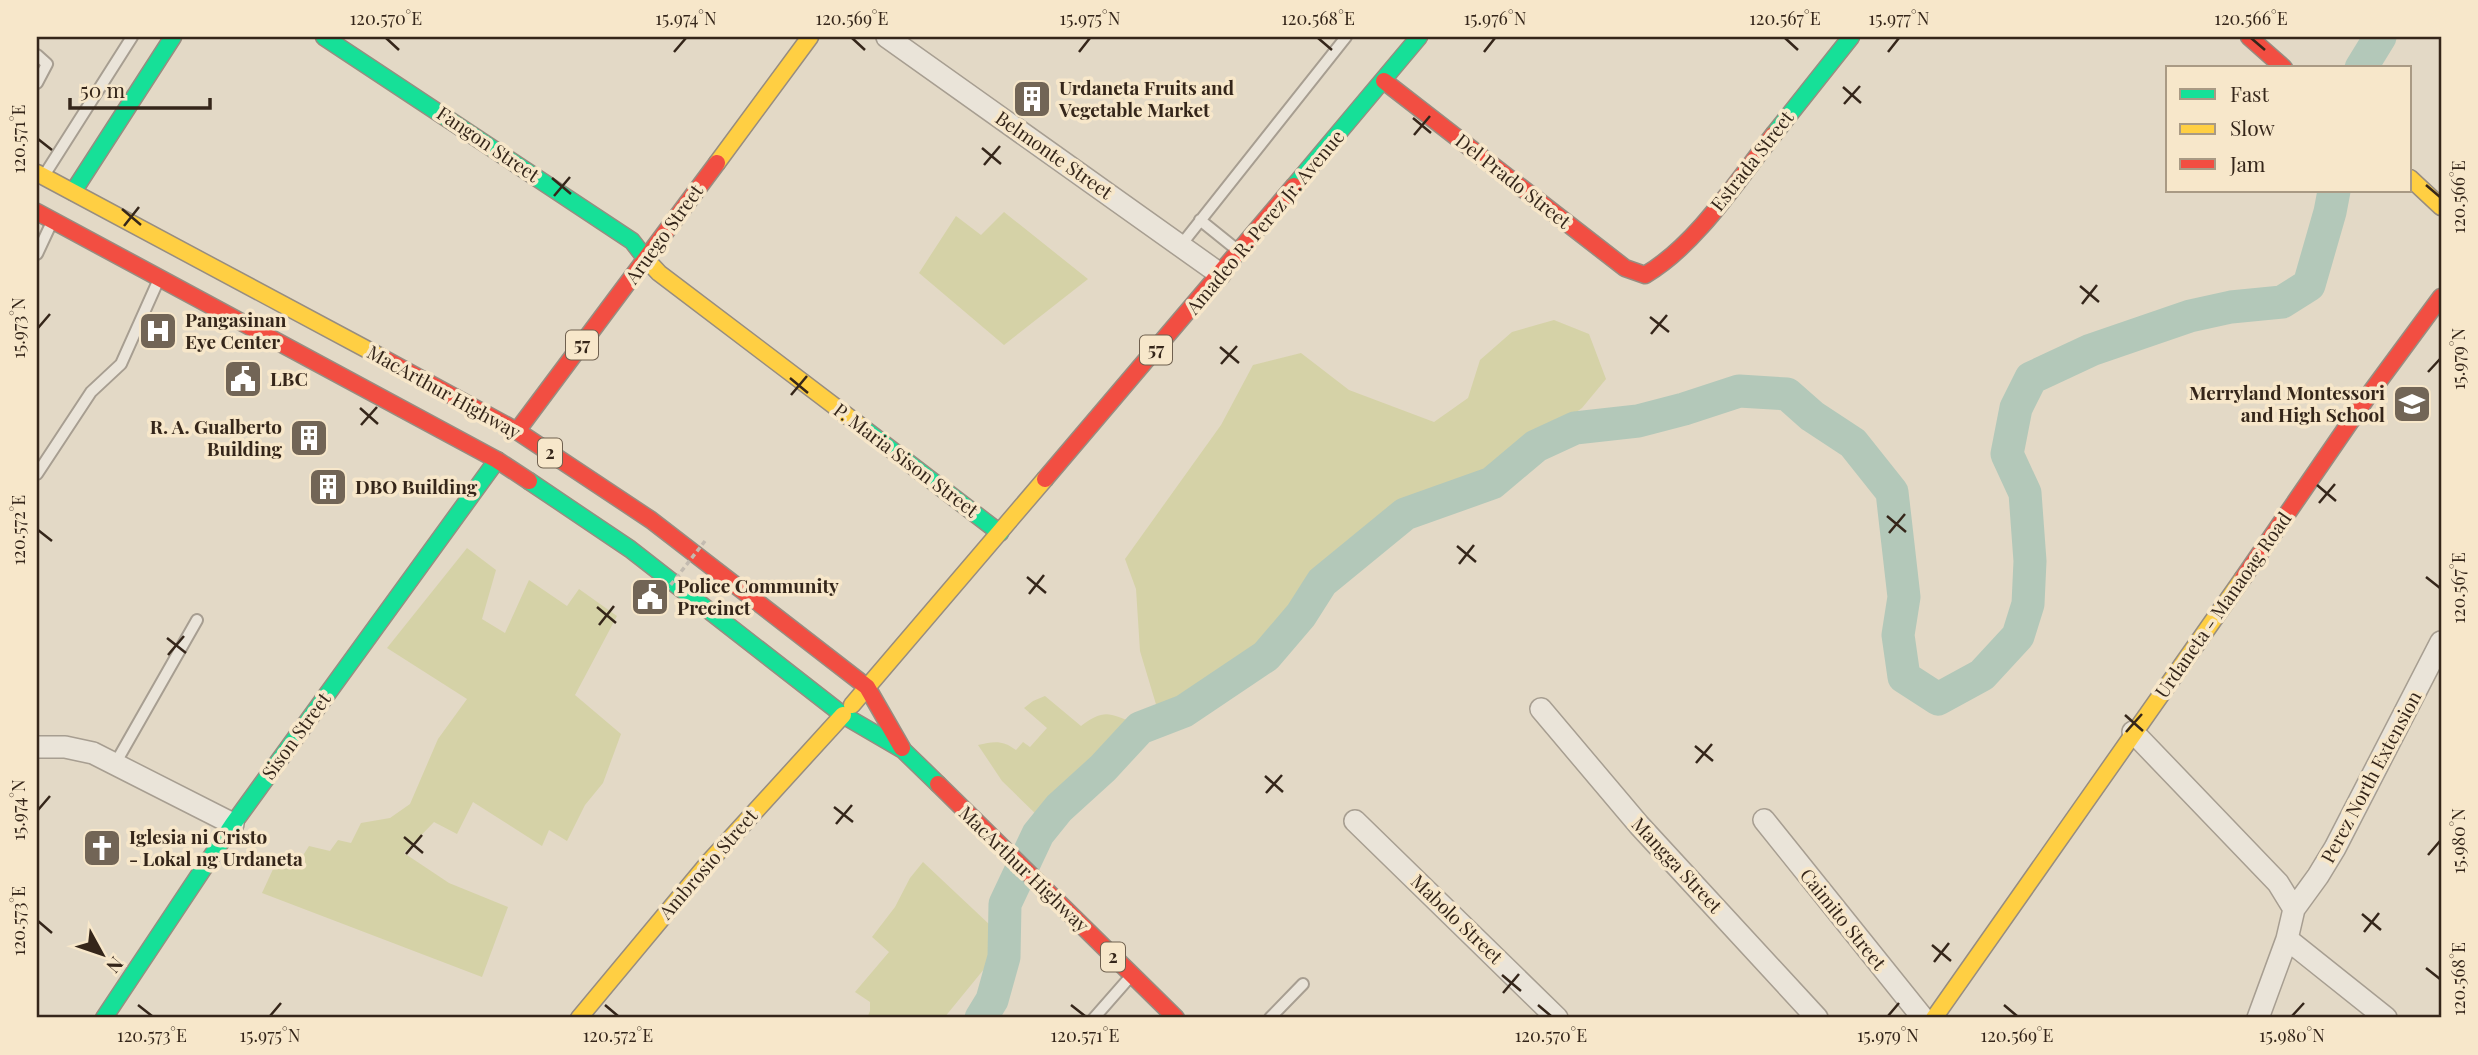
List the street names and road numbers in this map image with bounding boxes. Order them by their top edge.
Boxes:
street label: Fangon Street [432,99,545,187]
street label: Belmonte Street [991,104,1119,204]
street label: Estrada Street [1704,105,1799,216]
street label: Amadeo R. Perez Jr. Avenue [1179,124,1349,320]
street label: Del Prado Street [1451,127,1577,234]
street label: Aruego Street [618,178,708,289]
road number: 57 [566,330,598,360]
road number: 57 [1140,336,1172,364]
street label: MacArthur Highway [363,338,526,444]
street label: P. Maria Sison Street [829,396,985,522]
road number: 2 [538,438,562,467]
street label: Urdaneta - Manaoag Road [2148,506,2296,703]
street label: Perez North Extension [2314,685,2427,867]
street label: Sison Street [255,686,336,784]
street label: MacArthur Highway [954,799,1096,938]
street label: Ambrosio Street [651,802,763,925]
street label: Mangga Street [1627,811,1729,918]
street label: Caimito Street [1795,862,1893,975]
street label: Mabolo Street [1406,868,1509,969]
road number: 2 [1101,942,1125,972]

